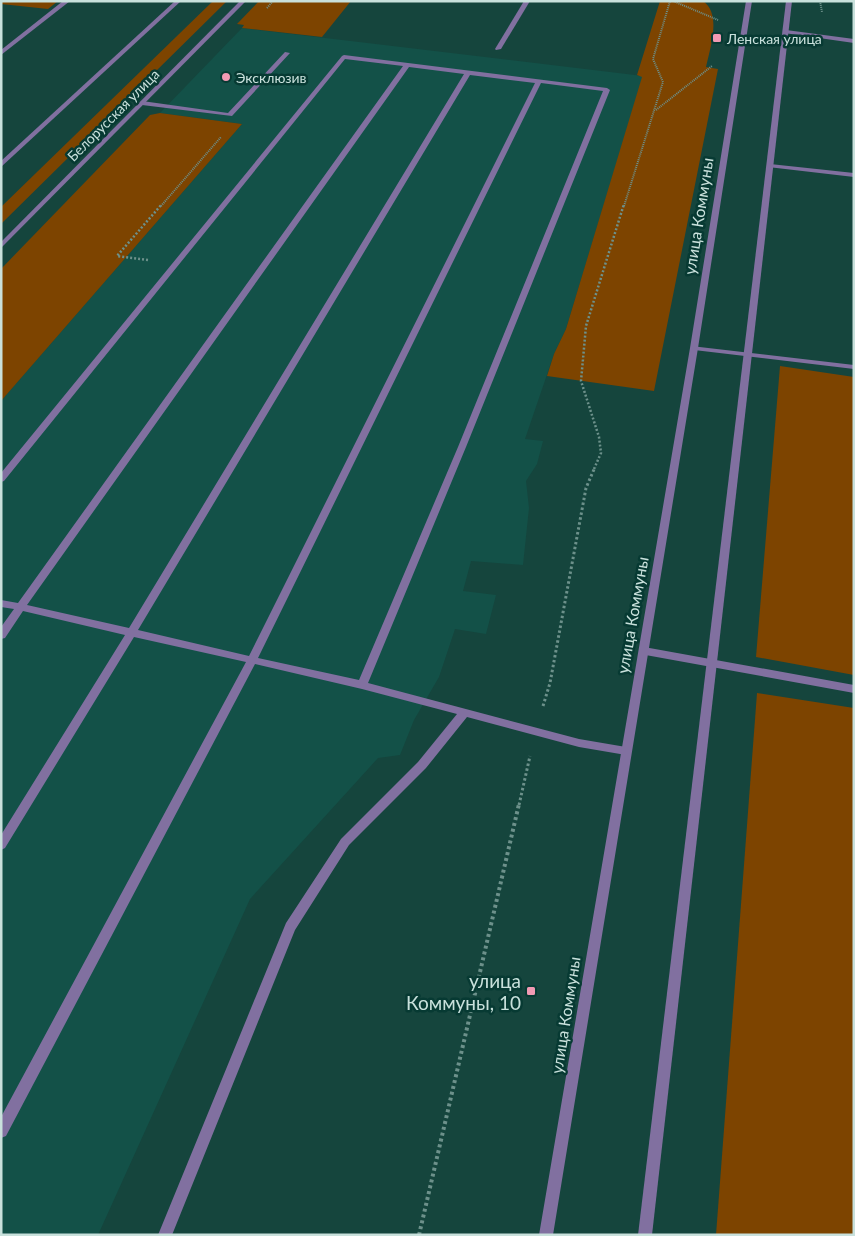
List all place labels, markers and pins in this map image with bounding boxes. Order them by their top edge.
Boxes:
place label: Ленская улица [726,30,822,47]
marker: Ленская улица [711,32,723,44]
place label: Эксклюзив [236,69,307,86]
marker: Эксклюзив [220,71,232,83]
place label: улица Коммуны, 10 [406,969,521,1014]
marker: улица Коммуны, 10 [525,985,537,997]

